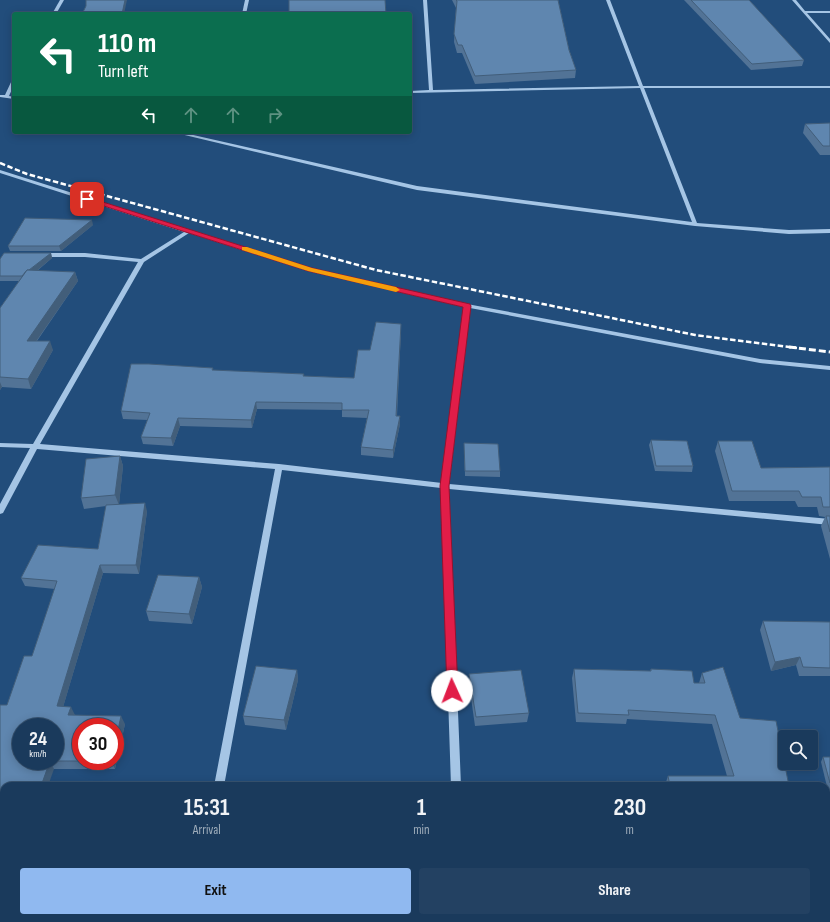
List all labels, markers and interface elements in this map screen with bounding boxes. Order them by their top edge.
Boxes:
text: 110 m [98,27,156,60]
icon: left [32,28,84,80]
text: Turn left [98,61,149,82]
icon: left [138,104,160,126]
icon: ahead [180,104,202,126]
icon: ahead [222,104,244,126]
icon: right [264,104,286,126]
pin [70,182,104,216]
icon: arrive [76,188,98,210]
position arrow [431,670,473,712]
speed limit sign: 30 [72,718,124,770]
text: 24 [29,727,47,751]
map controls [778,730,818,770]
button: search [778,730,818,770]
text: km/h [29,748,47,760]
text: 15:31 [184,793,229,822]
text: 1 [417,793,426,822]
text: 230 [613,793,646,822]
text: Arrival [193,822,221,838]
text: min [413,822,430,838]
text: m [626,822,634,838]
button: Exit [20,868,411,914]
button: Share [419,868,810,914]

